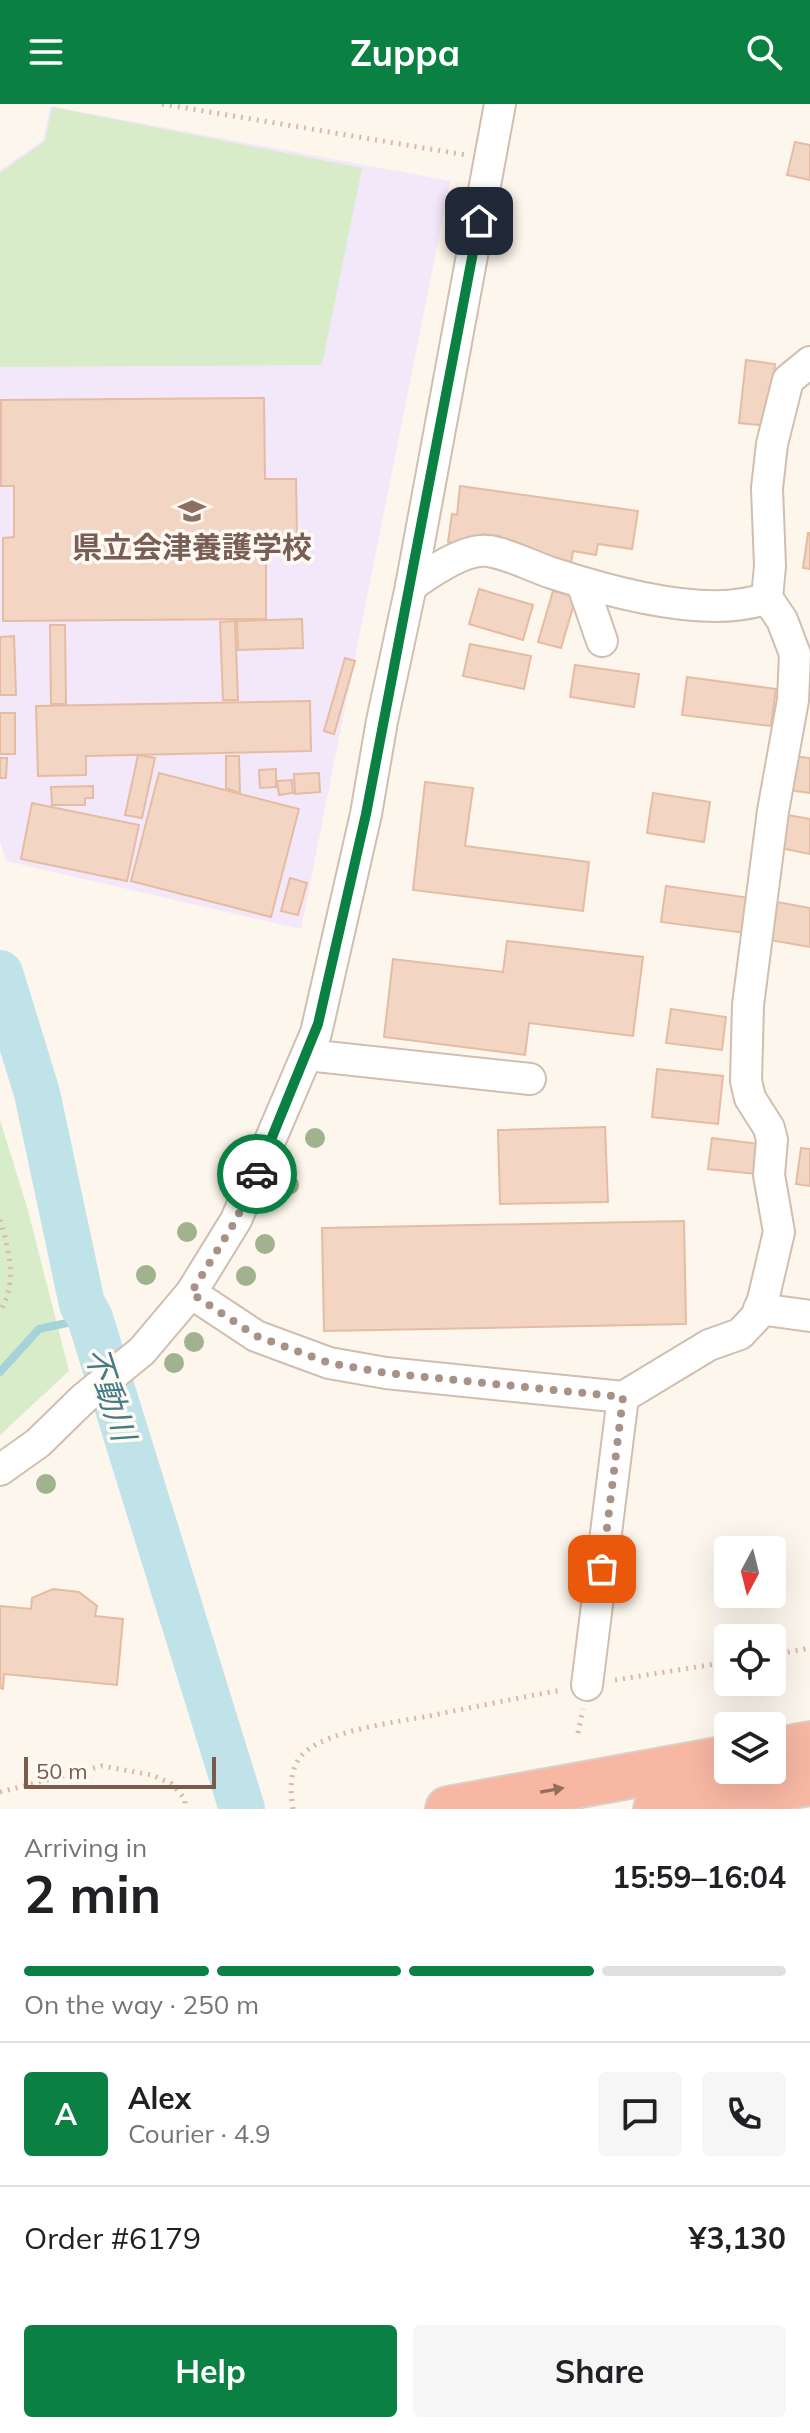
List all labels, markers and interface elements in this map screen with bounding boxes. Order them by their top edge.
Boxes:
icon: menu [24,30,68,74]
text: Zuppa [350,30,460,75]
icon: search [742,30,786,74]
pin [445,187,513,255]
icon: home [457,199,501,243]
school or university icon: 県立会津養護学校 [177,496,207,526]
place label: 県立会津養護学校 [72,528,312,566]
courier [217,1134,297,1214]
icon: car [235,1152,279,1196]
water label: 不動川 [77,1342,146,1448]
pin [568,1535,636,1603]
north arrow [714,1536,786,1608]
map controls [714,1536,786,1784]
icon: bag [580,1547,624,1591]
button: locate [714,1624,786,1696]
button: layers [714,1712,786,1784]
scale bar [24,1753,216,1789]
text: 50 m [36,1757,87,1785]
one-way arrow [540,1783,565,1795]
text: Arriving in [24,1831,147,1864]
text: 15:59–16:04 [612,1858,786,1896]
text: 2 min [24,1861,161,1926]
text: On the way · 250 m [24,1988,259,2021]
button: chat [598,2072,682,2156]
button: phone [702,2072,786,2156]
text: Alex [128,2079,191,2117]
text: A [55,2095,77,2133]
text: Courier · 4.9 [128,2117,271,2150]
text: Order #6179 [24,2219,201,2257]
text: ¥3,130 [689,2219,786,2257]
button: Help [24,2325,397,2417]
button: Share [413,2325,786,2417]

